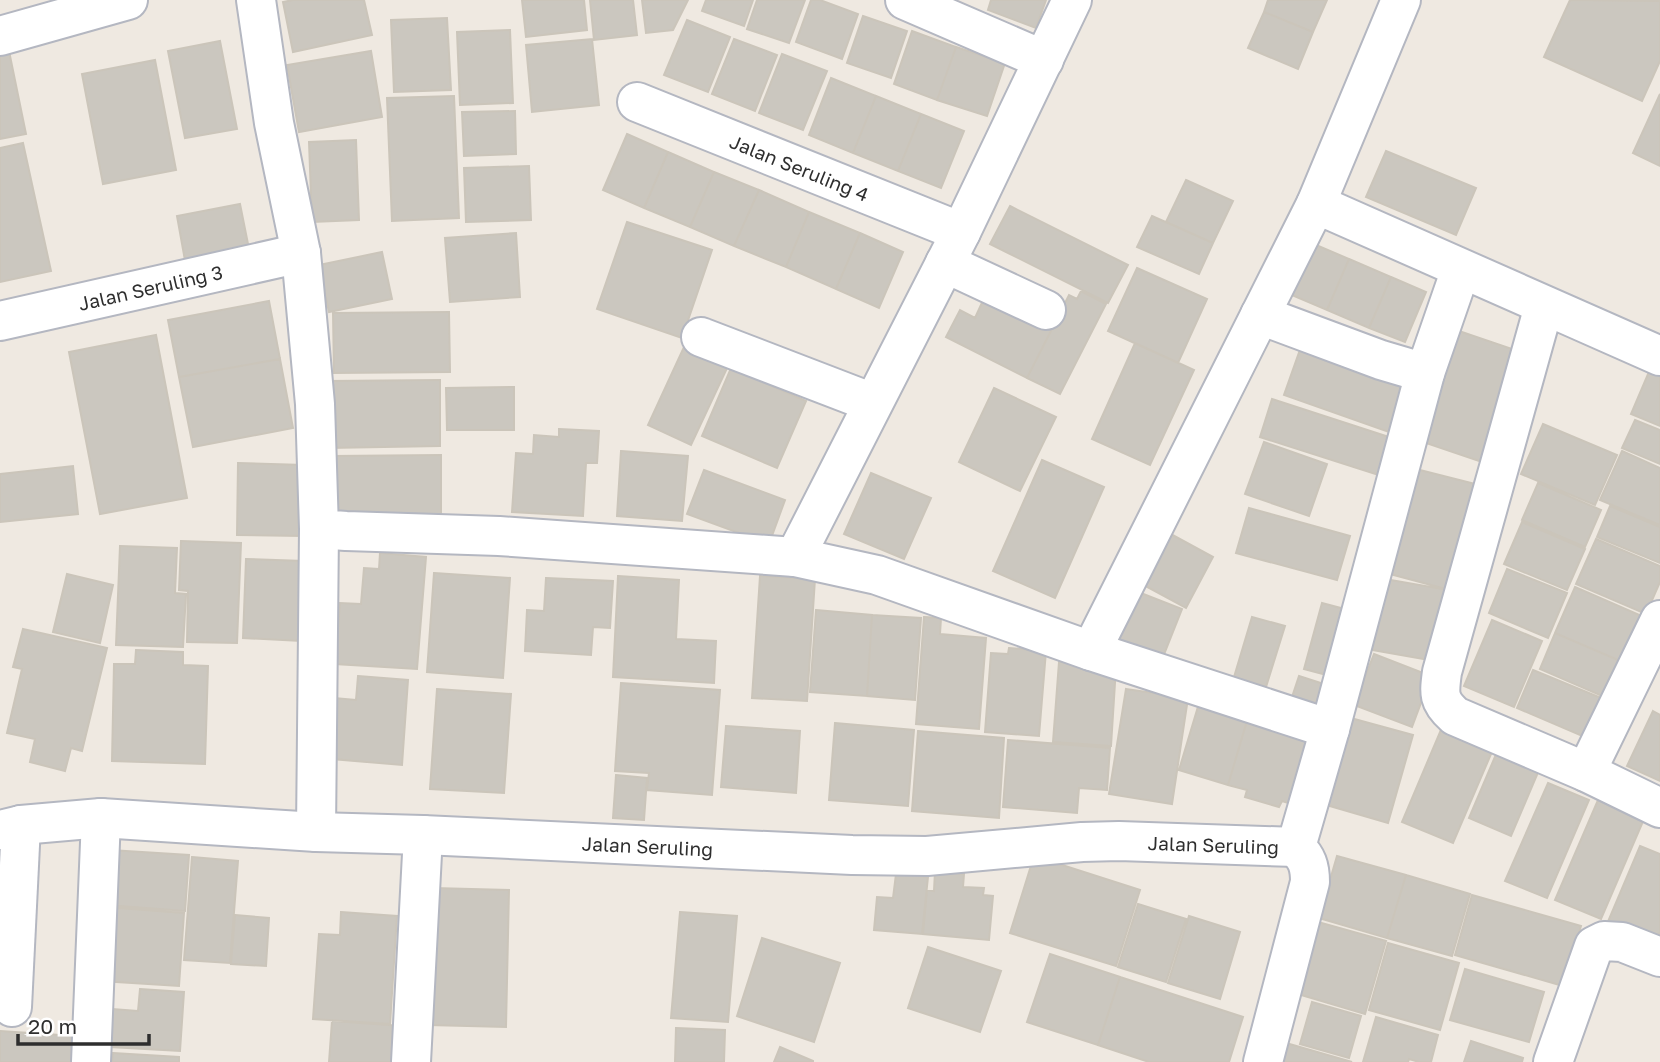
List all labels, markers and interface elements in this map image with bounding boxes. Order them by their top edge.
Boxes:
street label: Jalan Seruling 4 [727,129,872,205]
street label: Jalan Seruling 3 [76,260,225,314]
street label: Jalan Seruling [1147,830,1279,858]
street label: Jalan Seruling [581,831,713,860]
scale bar [18,1002,149,1046]
text: 20 m [28,1013,77,1039]

